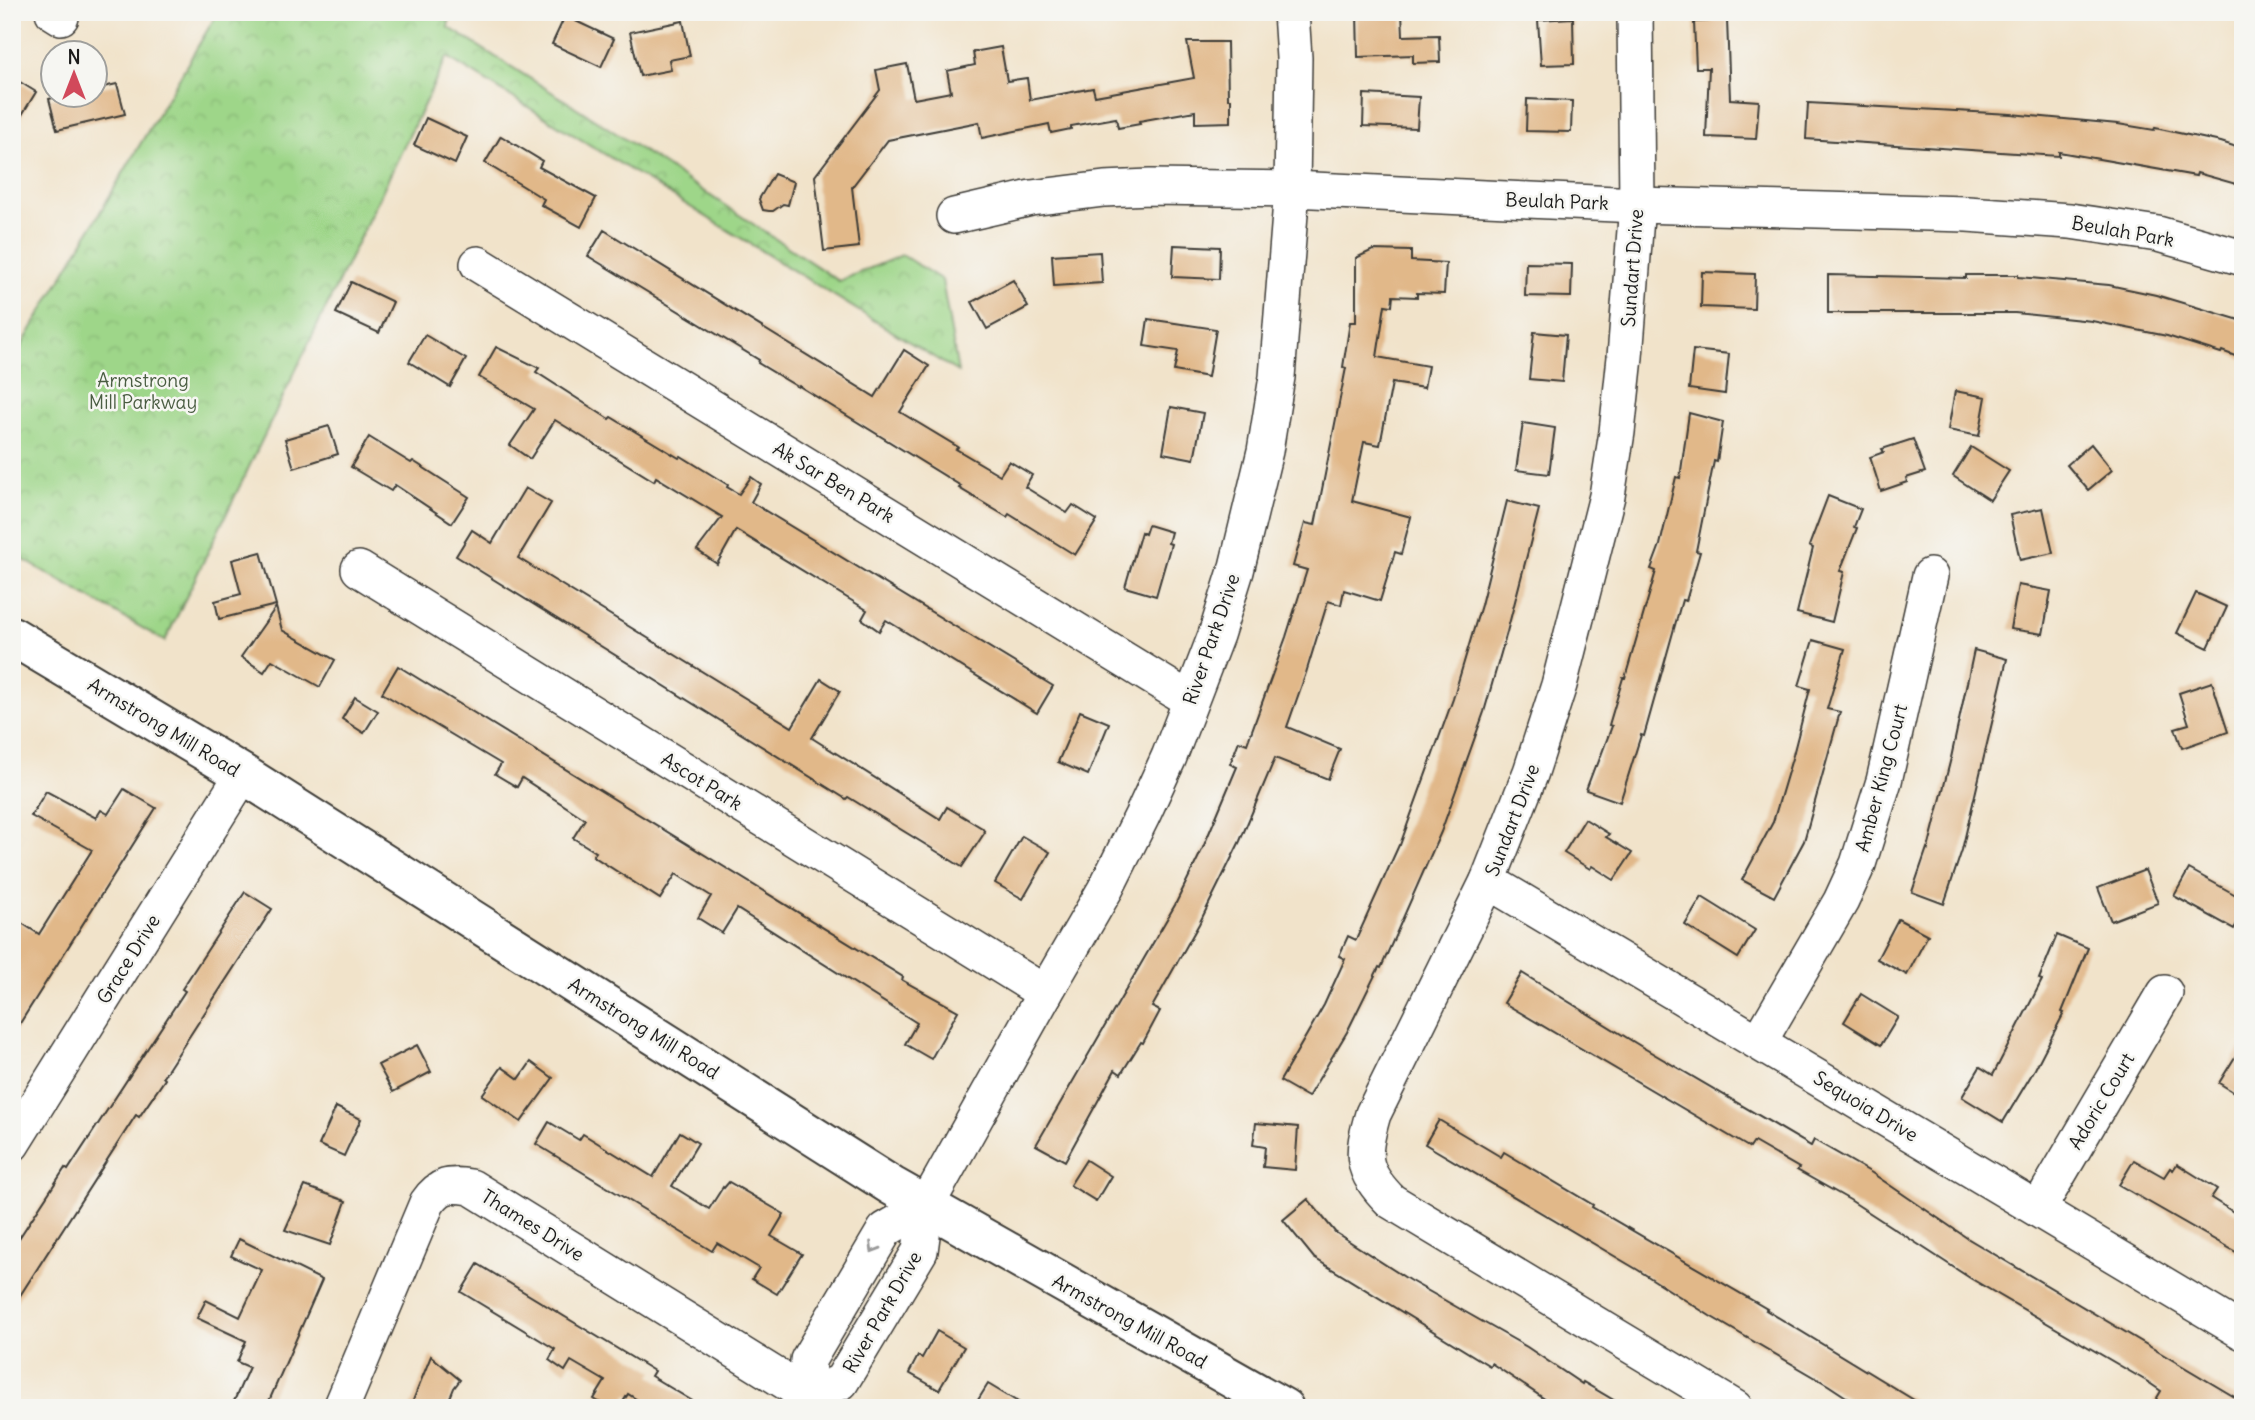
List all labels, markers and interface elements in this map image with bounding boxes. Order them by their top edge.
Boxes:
north arrow [38,38,108,108]
text: N [67,45,81,69]
street label: Beulah Park [1505,187,1610,215]
street label: Sundart Drive [1616,208,1648,328]
street label: Beulah Park [2070,210,2176,252]
park label: Armstrong Mill Parkway [89,368,197,414]
street label: Ak Sar Ben Park [769,436,899,528]
street label: River Park Drive [1177,570,1245,708]
street label: Armstrong Mill Road [84,672,244,782]
street label: Amber King Court [1850,701,1912,855]
street label: Ascot Park [657,747,747,815]
street label: Sundart Drive [1480,760,1544,880]
street label: Grace Drive [91,910,165,1008]
street label: Armstrong Mill Road [564,972,724,1084]
street label: Adoric Court [2063,1048,2139,1154]
street label: Sequoia Drive [1809,1065,1923,1147]
street label: Thames Drive [477,1184,589,1266]
one-way arrow [869,1240,882,1253]
street label: River Park Drive [837,1247,927,1377]
street label: Armstrong Mill Road [1048,1269,1212,1373]

